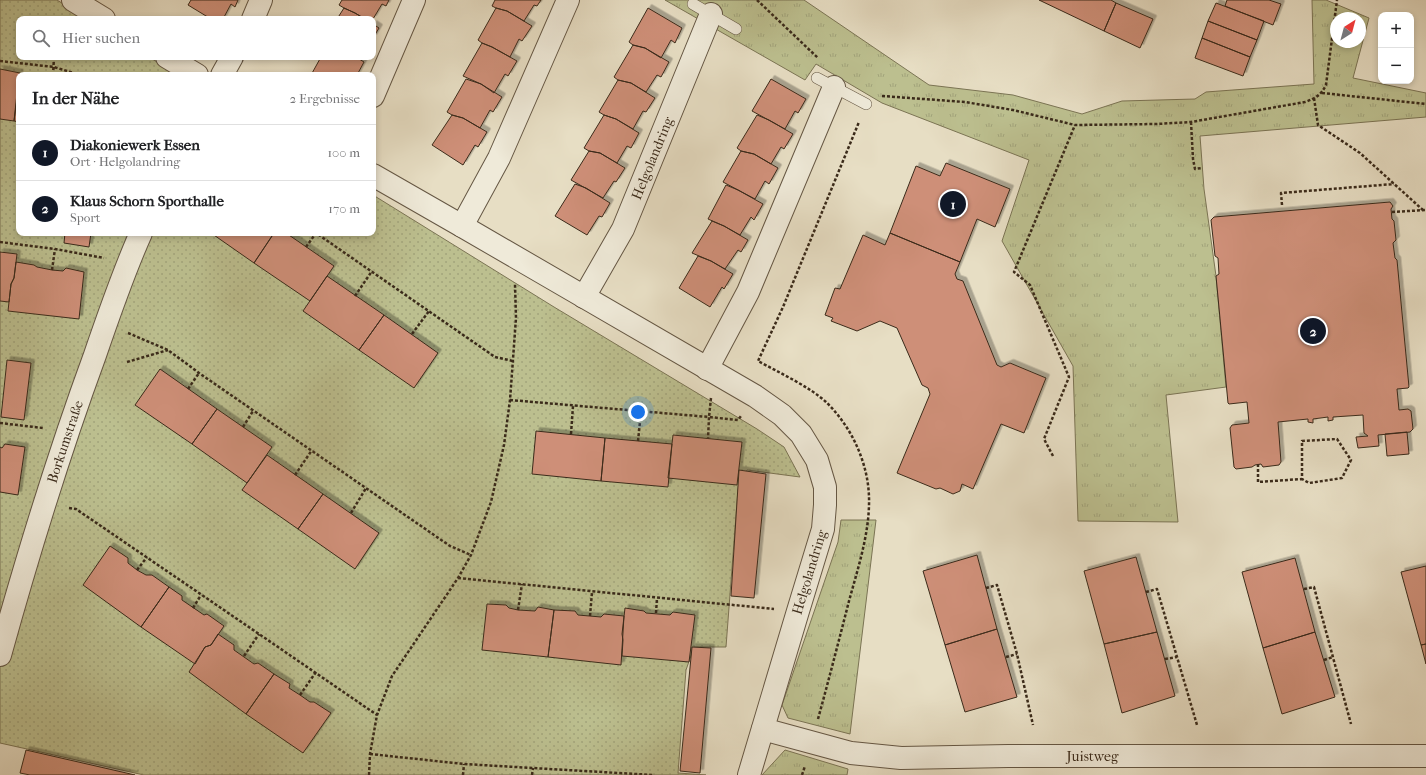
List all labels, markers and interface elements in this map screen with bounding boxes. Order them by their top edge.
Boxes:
north arrow [1330,12,1366,48]
map controls [1378,12,1414,84]
button: + [1378,12,1414,48]
search box [16,16,376,60]
icon: search [30,27,52,49]
text: Hier suchen [62,29,140,47]
button: − [1378,48,1414,84]
text: In der Nähe [32,88,119,108]
text: 2 Ergebnisse [290,91,360,106]
street label: Helgolandring [628,114,677,202]
text: Diakoniewerk Essen [70,136,200,154]
text: 1 [43,145,47,160]
text: 100 m [327,145,360,160]
text: Ort · Helgolandring [70,154,180,169]
pin: 1 [940,189,966,219]
text: Klaus Schorn Sporthalle [70,192,224,210]
text: 2 [42,201,48,216]
text: 170 m [328,201,360,216]
text: Sport [70,210,101,225]
pin: 2 [1300,316,1326,346]
street label: Borkumstraße [44,398,87,485]
your location [628,402,648,422]
street label: Helgolandring [789,527,831,617]
street label: Juistweg [1066,748,1119,765]

